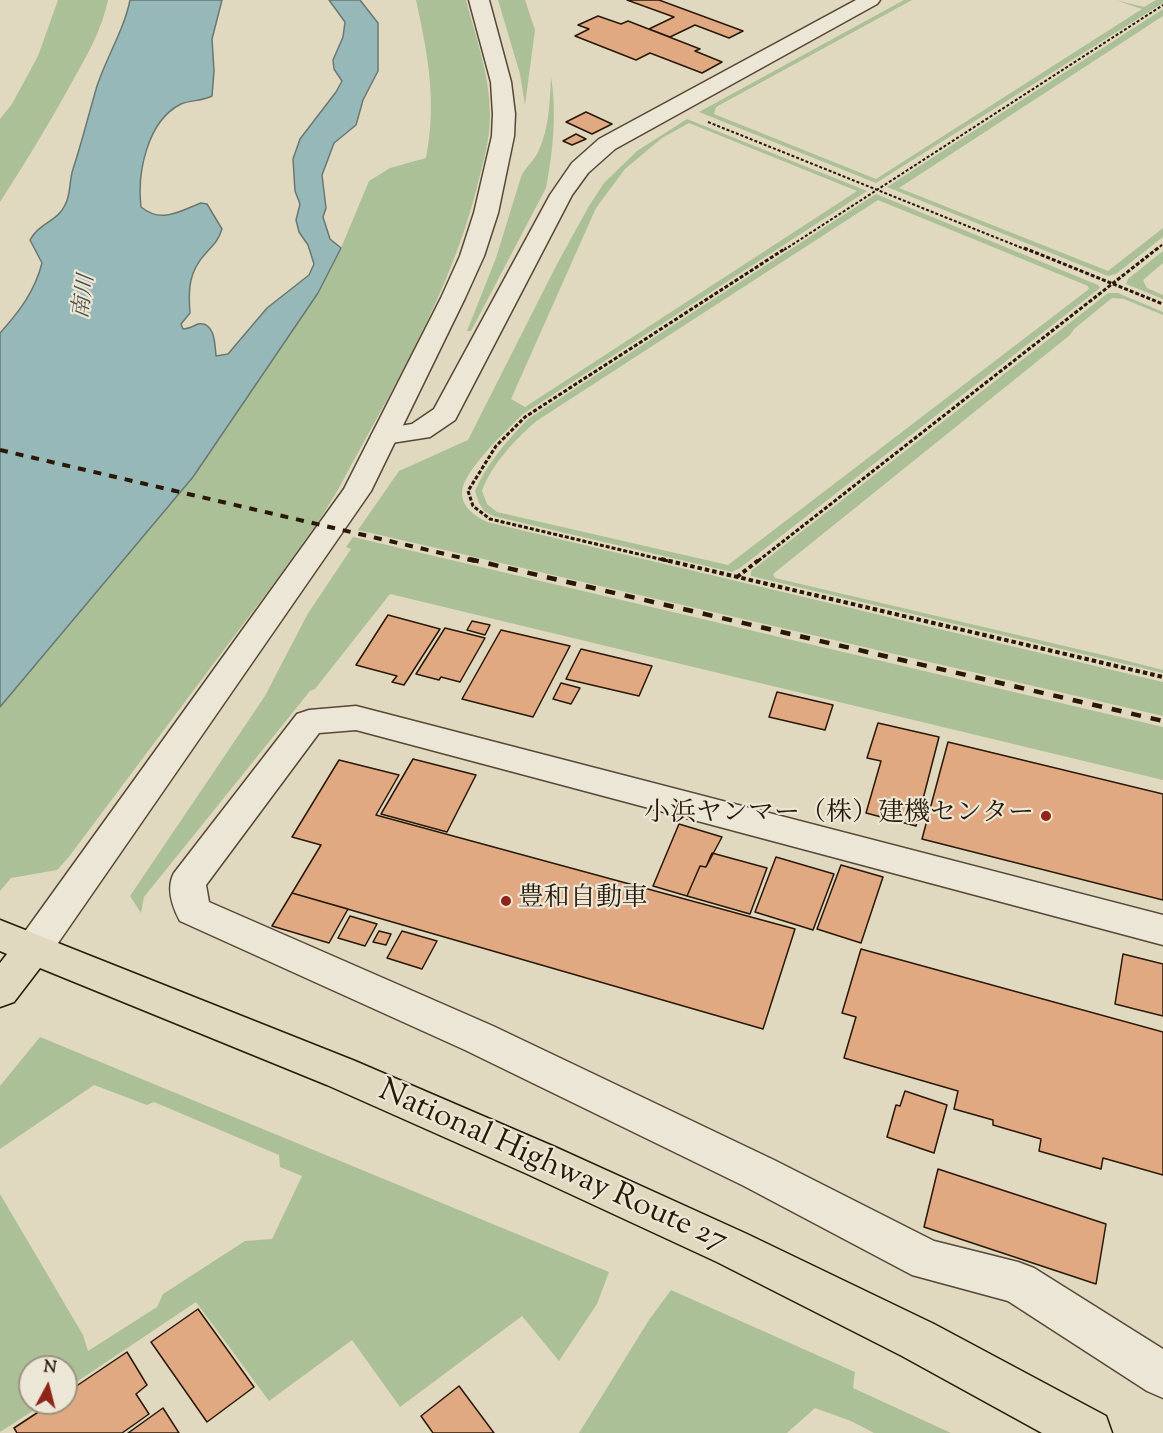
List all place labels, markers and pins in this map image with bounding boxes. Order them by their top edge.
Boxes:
place label: 小浜ヤンマー（株）建機センター [644,800,1034,832]
marker: 小浜ヤンマー（株）建機センター [1039,809,1053,823]
place label: 豊和自動車 [518,885,648,917]
marker: 豊和自動車 [499,894,513,908]

